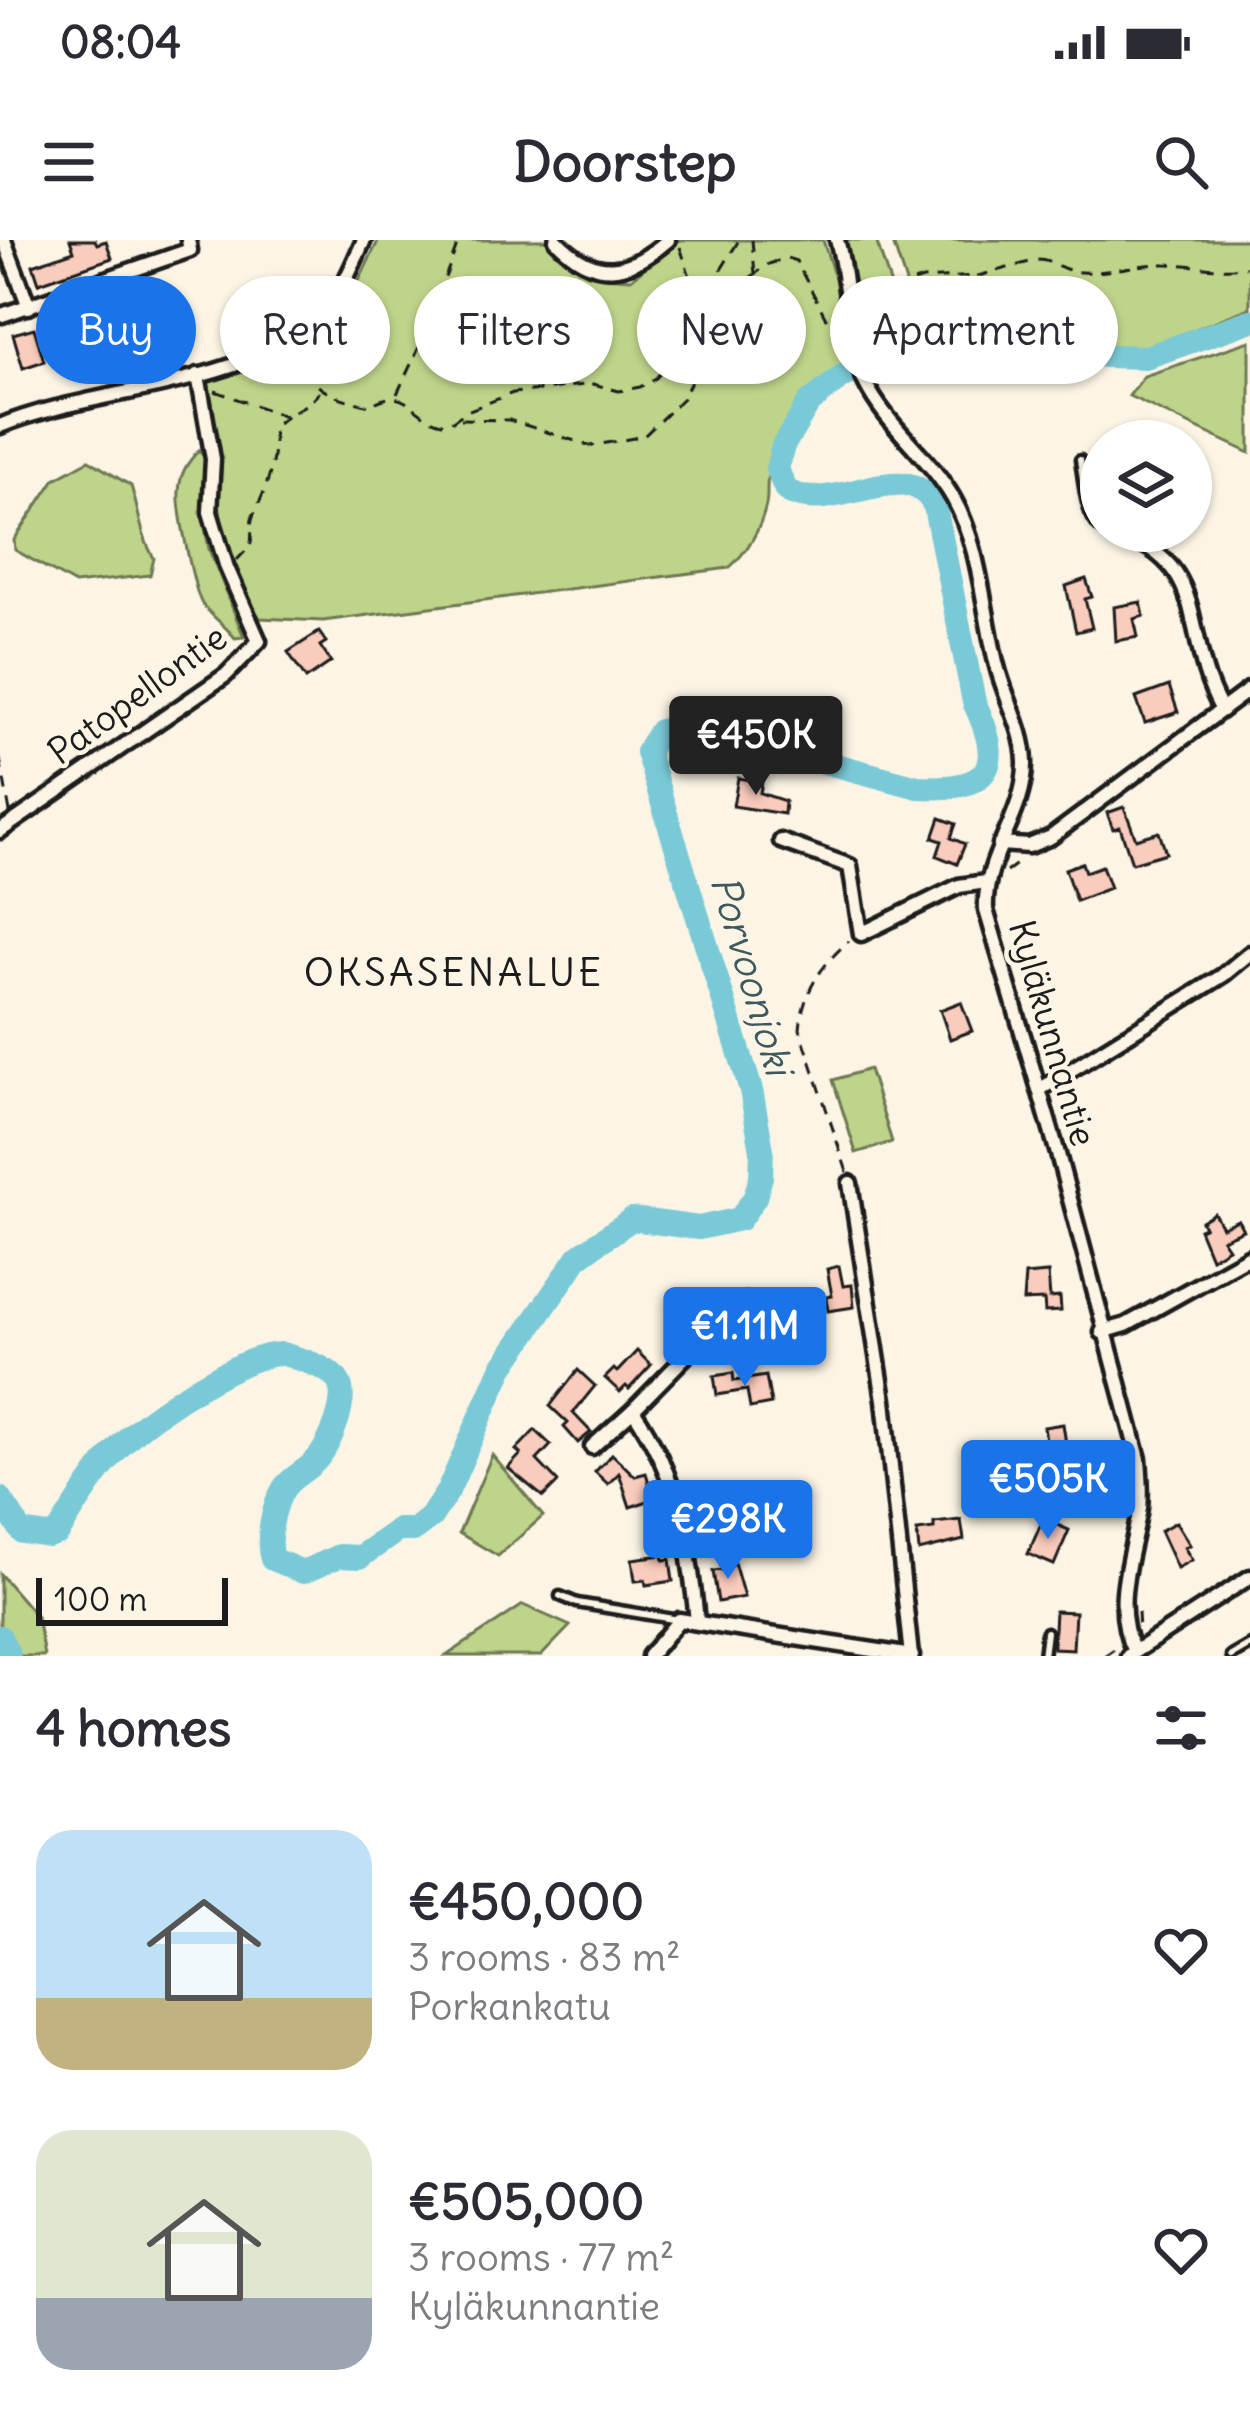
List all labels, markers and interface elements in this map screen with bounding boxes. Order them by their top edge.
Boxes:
text: 08:04 [60,14,181,70]
text: Doorstep [513,128,737,196]
icon: menu [36,129,102,195]
icon: search [1148,129,1214,195]
chip: Buy [36,276,196,384]
chip: Rent [220,276,390,384]
chip: Filters [414,276,613,384]
chip: New [637,276,806,384]
chip: Apartment [830,276,1118,384]
map controls [1080,420,1212,552]
button: layers [1080,420,1212,552]
street label: Patopellontie [39,614,236,774]
pin: €450K [672,696,840,798]
text: €450K [696,710,816,759]
water label: Porvoonjoki [700,870,805,1085]
street label: Kyläkunnantie [999,915,1106,1151]
district label: OKSASENALUE [304,948,604,997]
pin: €1.11M [647,1287,843,1389]
text: €1.11M [690,1301,800,1350]
pin: €505K [964,1440,1132,1542]
text: €505K [988,1454,1108,1503]
pin: €298K [644,1480,812,1582]
text: €298K [670,1494,786,1543]
scale bar [36,1572,228,1625]
text: 100 m [54,1578,147,1620]
icon: filters [1148,1695,1214,1761]
text: 4 homes [36,1696,231,1760]
text: €450,000 [408,1869,644,1933]
icon: home [132,1878,276,2022]
icon: heart [1148,1917,1214,1983]
text: 3 rooms · 83 m² [408,1933,681,1982]
text: Porkankatu [408,1982,611,2031]
text: €505,000 [408,2169,644,2233]
icon: home [132,2178,276,2322]
icon: heart [1148,2217,1214,2283]
text: 3 rooms · 77 m² [408,2233,674,2282]
text: Kyläkunnantie [408,2282,660,2331]

